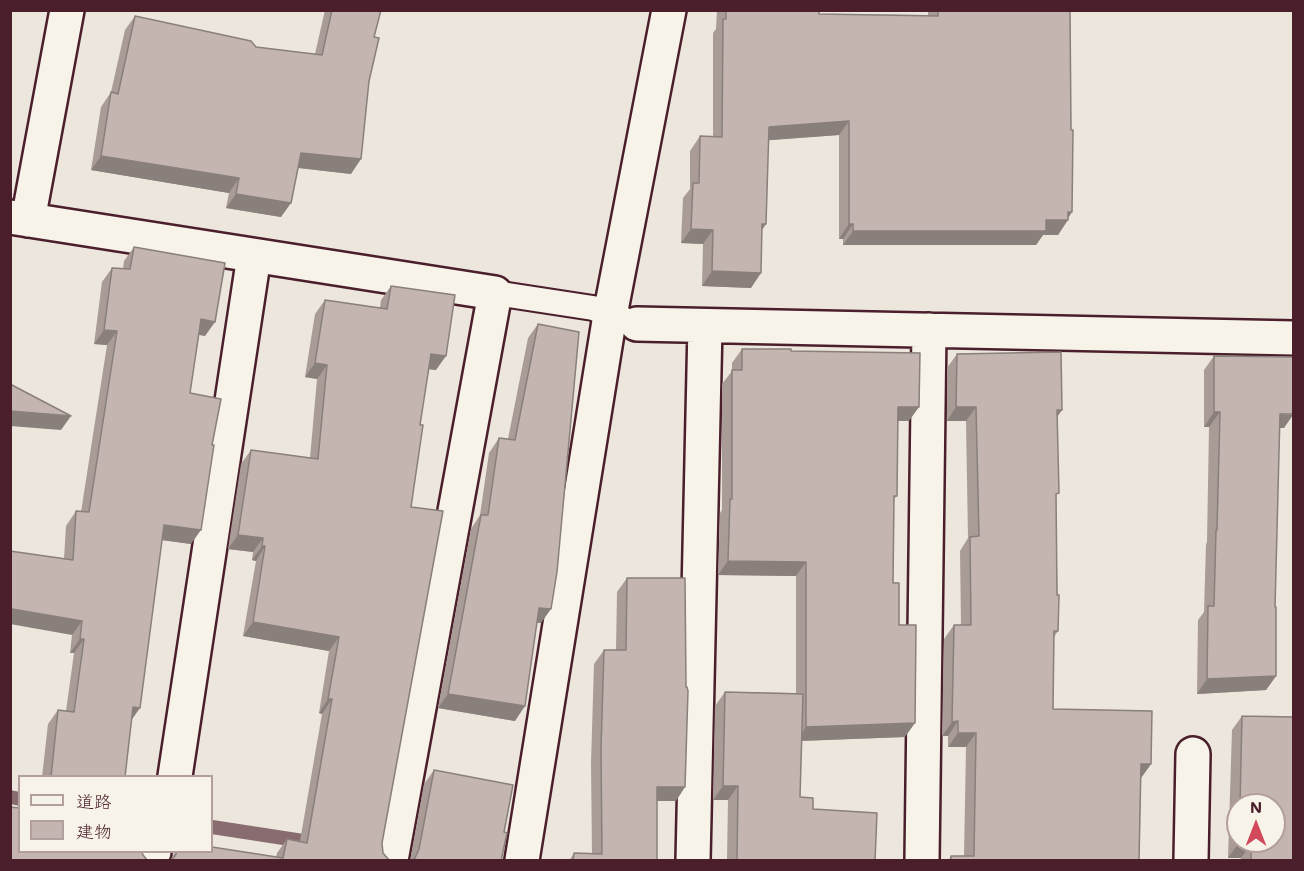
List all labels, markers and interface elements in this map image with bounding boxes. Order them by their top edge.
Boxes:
legend [18,775,213,853]
text: 道路 [76,789,112,813]
north arrow [1226,793,1286,853]
text: N [1250,796,1262,817]
text: 建物 [76,819,112,843]

